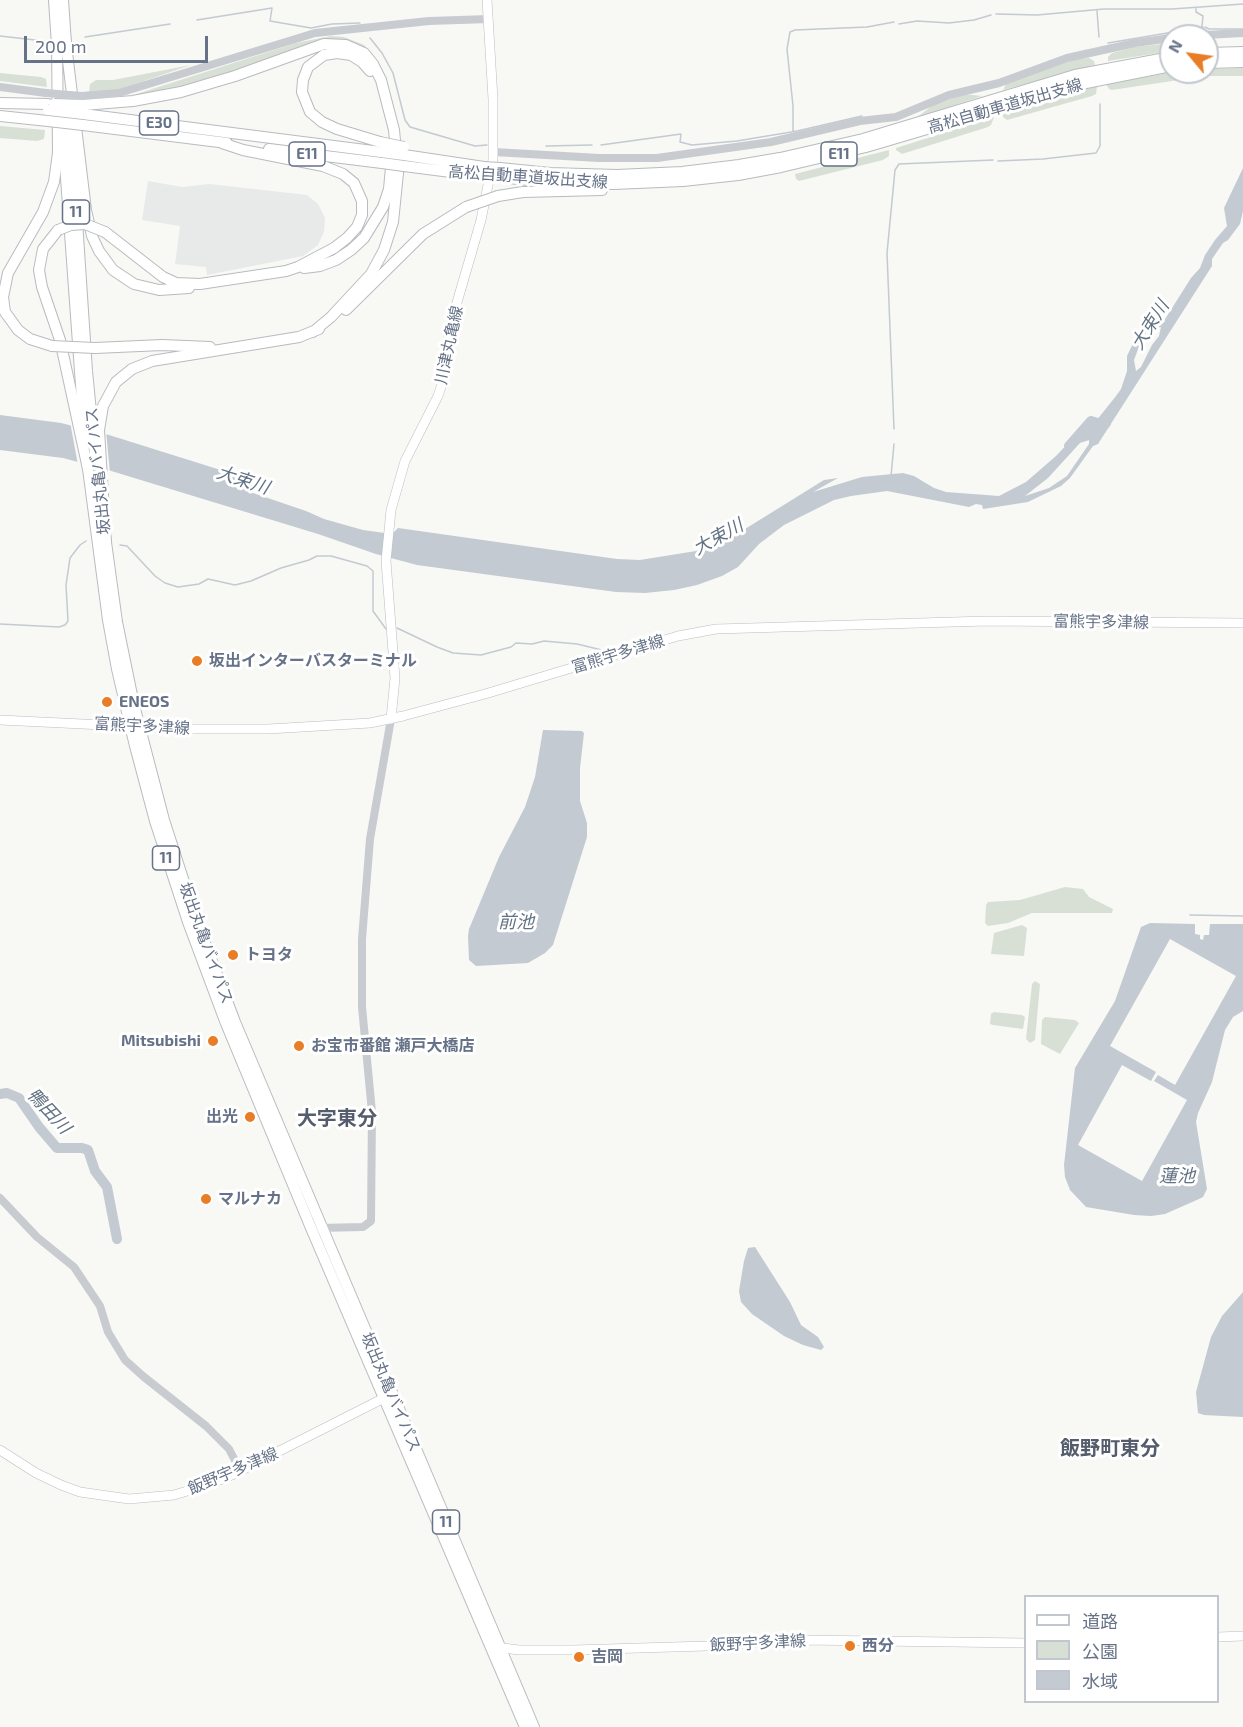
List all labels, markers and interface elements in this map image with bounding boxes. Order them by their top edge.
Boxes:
scale bar [27,24,212,62]
north arrow [1159,24,1219,84]
text: 200 m [35,35,87,57]
text: N [1163,36,1186,56]
street label: 高松自動車道坂出支線 [925,75,1085,137]
road number: E30 [140,111,178,135]
road number: E11 [289,142,325,166]
road number: E11 [821,142,857,166]
street label: 高松自動車道坂出支線 [448,162,608,192]
road number: 11 [62,200,90,224]
water label: 大束川 [1127,296,1173,354]
street label: 川津丸亀線 [431,304,467,386]
street label: 坂出丸亀バイパス [82,406,114,536]
water label: 大束川 [214,461,272,499]
water label: 大束川 [689,514,747,560]
street label: 富熊宇多津線 [1053,612,1149,632]
street label: 富熊宇多津線 [569,631,667,677]
place label: 坂出インターバスターミナル [209,651,417,671]
marker: 坂出インターバスターミナル [190,654,204,668]
place label: ENEOS [119,692,169,712]
marker: ENEOS [100,695,114,709]
street label: 富熊宇多津線 [94,714,190,738]
road number: 11 [152,846,180,870]
street label: 坂出丸亀バイパス [175,880,237,1006]
water label: 前池 [498,911,534,933]
place label: トヨタ [245,945,293,965]
marker: トヨタ [226,948,240,962]
place label: Mitsubishi [121,1031,201,1051]
marker: Mitsubishi [206,1034,220,1048]
place label: お宝市番館 瀬戸大橋店 [311,1036,474,1056]
marker: お宝市番館 瀬戸大橋店 [292,1039,306,1053]
water label: 鴨田川 [23,1084,75,1138]
district label: 大字東分 [297,1106,377,1130]
place label: 出光 [206,1107,238,1127]
marker: 出光 [243,1110,257,1124]
water label: 蓮池 [1159,1165,1195,1187]
place label: マルナカ [218,1189,282,1209]
marker: マルナカ [199,1192,213,1206]
street label: 坂出丸亀バイパス [357,1329,425,1455]
district label: 飯野町東分 [1060,1436,1160,1460]
street label: 飯野宇多津線 [185,1443,281,1499]
road number: 11 [432,1510,460,1534]
legend [1024,1595,1219,1703]
text: 道路 [1082,1610,1118,1632]
street label: 飯野宇多津線 [710,1631,806,1655]
place label: 西分 [862,1636,894,1656]
marker: 西分 [843,1639,857,1653]
text: 公園 [1082,1640,1118,1662]
place label: 吉岡 [591,1647,623,1667]
marker: 吉岡 [572,1650,586,1664]
text: 水域 [1082,1670,1118,1692]

